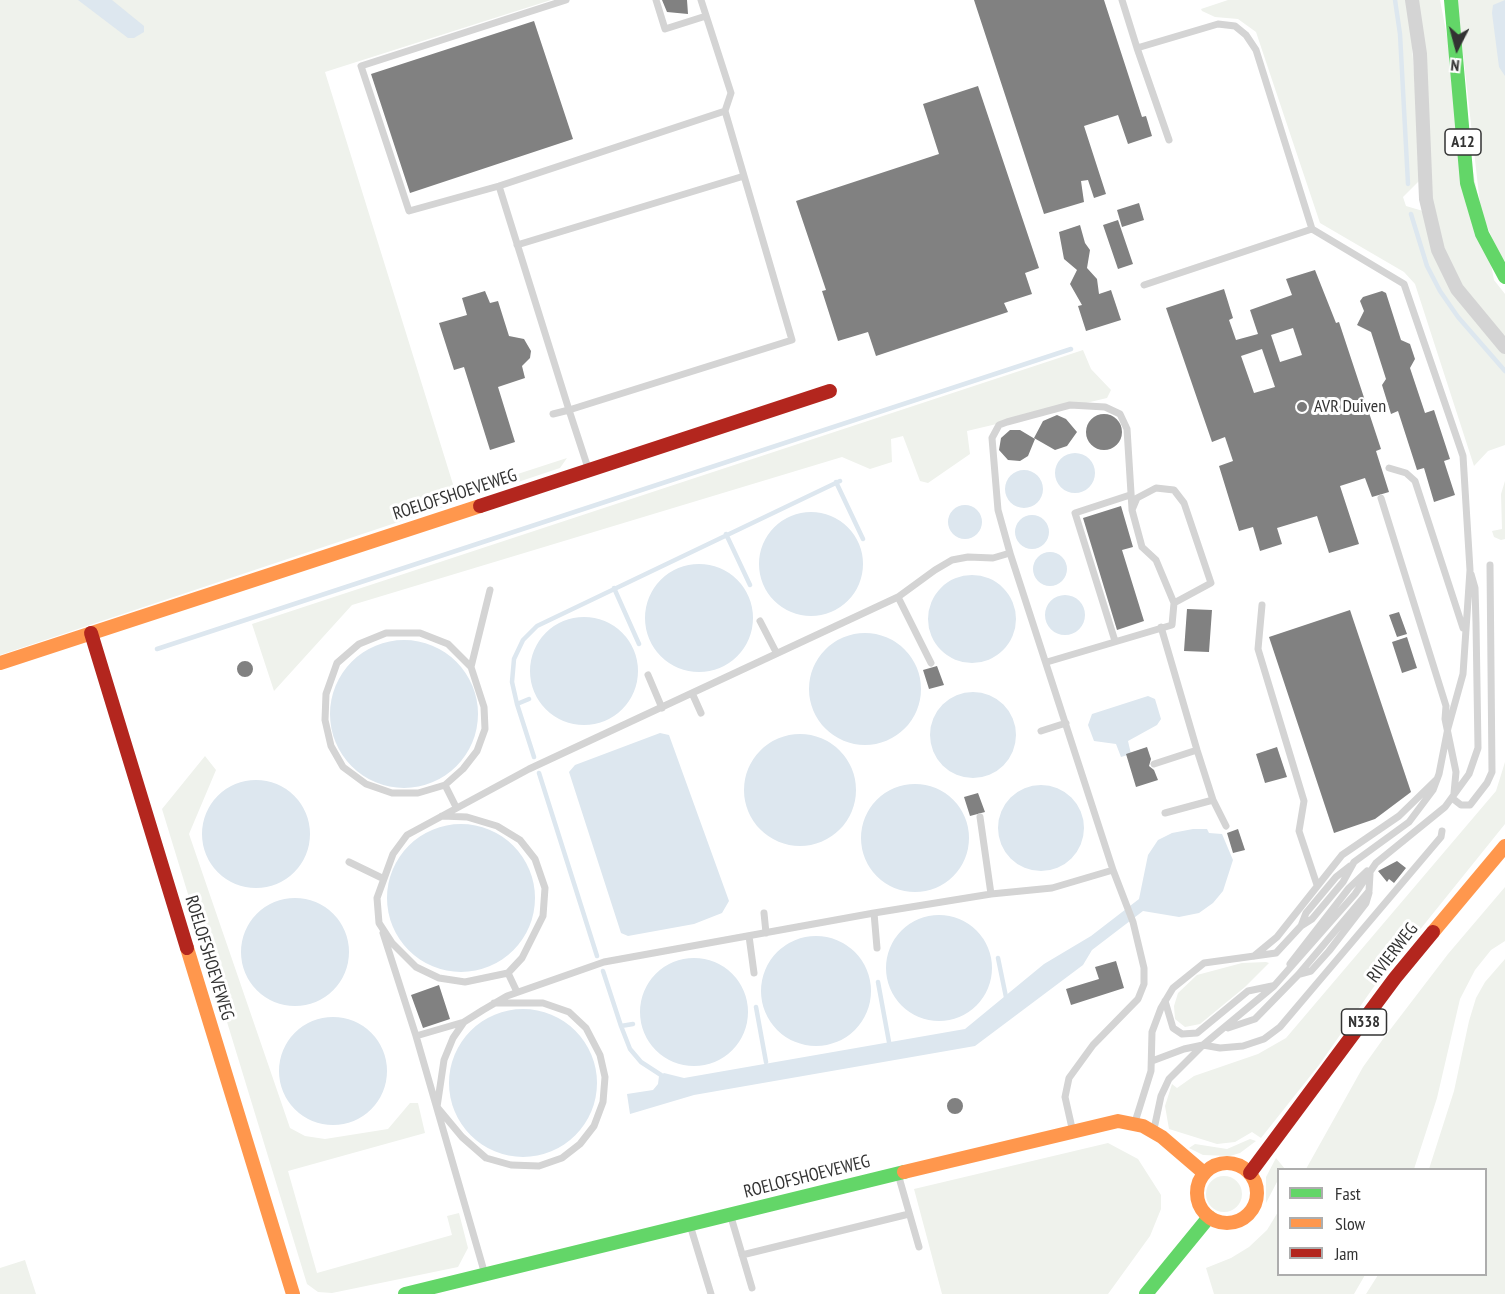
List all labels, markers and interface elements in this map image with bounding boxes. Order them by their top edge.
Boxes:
north arrow [1427,18,1487,78]
text: N [1450,56,1460,76]
road number: A12 [1445,129,1481,155]
place label: AVR Duiven [1314,396,1386,418]
marker: AVR Duiven [1295,400,1309,414]
street label: ROELOFSHOEVEWEG [390,465,520,525]
street label: ROELOFSHOEVEWEG [180,893,238,1023]
street label: RIVIERWEG [1363,919,1423,987]
road number: N338 [1342,1009,1386,1035]
street label: ROELOFSHOEVEWEG [742,1151,872,1203]
legend [1277,1168,1487,1276]
text: Fast [1335,1182,1361,1205]
text: Slow [1335,1212,1365,1235]
text: Jam [1335,1242,1358,1265]

